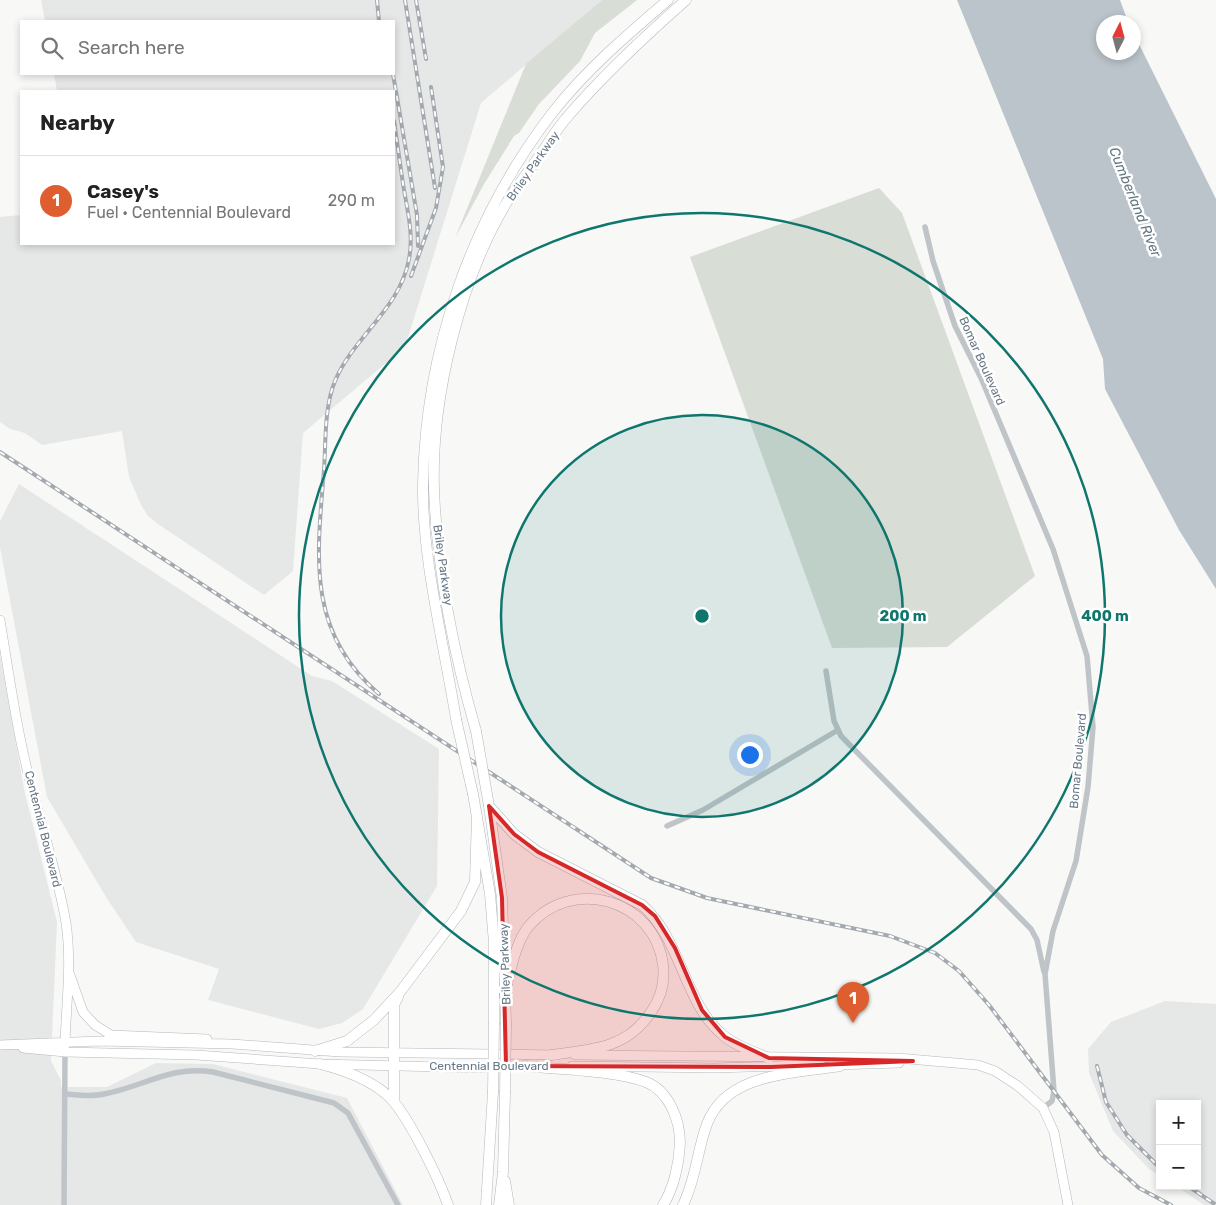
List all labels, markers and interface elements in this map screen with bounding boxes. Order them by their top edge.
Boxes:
north arrow [1096,15,1141,60]
search box [20,20,395,75]
icon: search [38,34,66,62]
text: Search here [78,36,185,59]
text: Nearby [40,110,115,135]
street label: Briley Parkway [504,128,562,203]
water label: Cumberland River [1105,145,1165,260]
text: Casey's [87,180,159,203]
text: 1 [52,191,60,210]
text: 290 m [328,191,375,210]
text: Fuel · Centennial Boulevard [87,203,291,222]
street label: Bomar Boulevard [956,314,1008,408]
street label: Briley Parkway [430,524,456,607]
centre of rings [693,607,711,625]
text: 200 m [879,607,927,625]
text: 400 m [1081,607,1129,625]
street label: Bomar Boulevard [1067,713,1089,809]
your location [737,742,763,768]
street label: Centennial Boulevard [22,769,64,889]
street label: Briley Parkway [497,923,513,1005]
pin: 1 [837,982,869,1023]
street label: Centennial Boulevard [429,1059,549,1073]
map controls [1156,1100,1201,1190]
button: + [1156,1100,1201,1145]
button: − [1156,1145,1201,1190]

